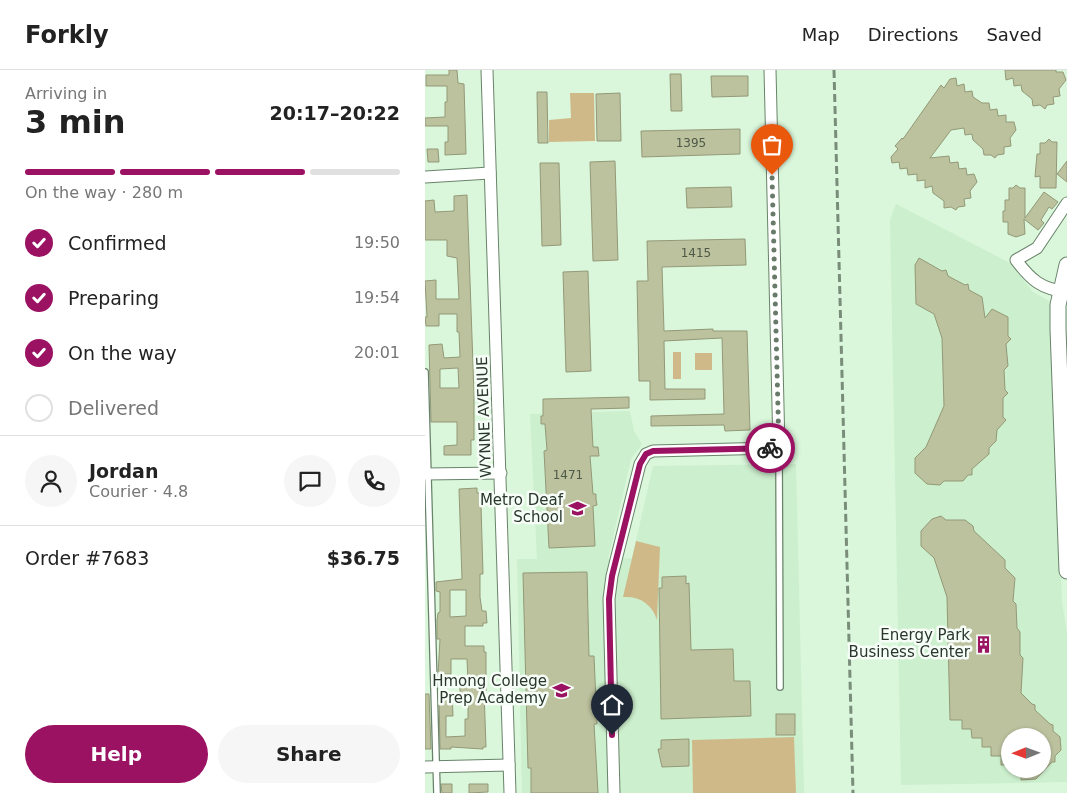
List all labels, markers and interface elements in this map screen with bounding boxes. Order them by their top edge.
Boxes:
text: Forkly [25,21,109,49]
text: Map [802,24,840,45]
text: Directions [868,24,958,45]
text: Saved [986,24,1042,45]
text: Arriving in [25,84,107,103]
text: 20:17–20:22 [270,102,400,124]
text: 3 min [25,103,126,141]
pin [751,124,793,175]
icon: bag [758,131,786,159]
house number: 1395 [676,136,706,150]
text: On the way · 280 m [25,183,183,202]
icon: check [25,229,53,257]
text: Confirmed [68,232,167,254]
text: 19:50 [354,233,400,252]
house number: 1415 [681,246,711,260]
icon: check [25,284,53,312]
text: Preparing [68,287,159,309]
text: 19:54 [354,288,400,307]
icon: check [25,339,53,367]
text: On the way [68,342,177,364]
text: 20:01 [354,343,400,362]
street label: WYNNE AVENUE [473,356,495,478]
text: Delivered [68,397,159,419]
courier [745,423,795,473]
icon: bike [756,434,784,462]
button: person [25,455,77,507]
button: chat [284,455,336,507]
button: phone [348,455,400,507]
text: Jordan [89,460,158,482]
house number: 1471 [553,468,583,482]
text: Courier · 4.8 [89,482,188,501]
place label: Metro Deaf School [480,491,564,526]
school or university icon: Metro Deaf School [567,499,587,519]
text: Order #7683 [25,547,149,569]
text: $36.75 [327,547,400,569]
place label: Energy Park Business Center [849,626,971,661]
building icon: Energy Park Business Center [974,634,994,654]
place label: Hmong College Prep Academy [432,672,547,707]
school or university icon: Hmong College Prep Academy [551,680,571,700]
pin [591,684,633,735]
icon: home [598,691,626,719]
button: Help [25,725,208,783]
button: Share [218,725,400,783]
north arrow [1001,728,1051,778]
map controls [1001,728,1051,778]

